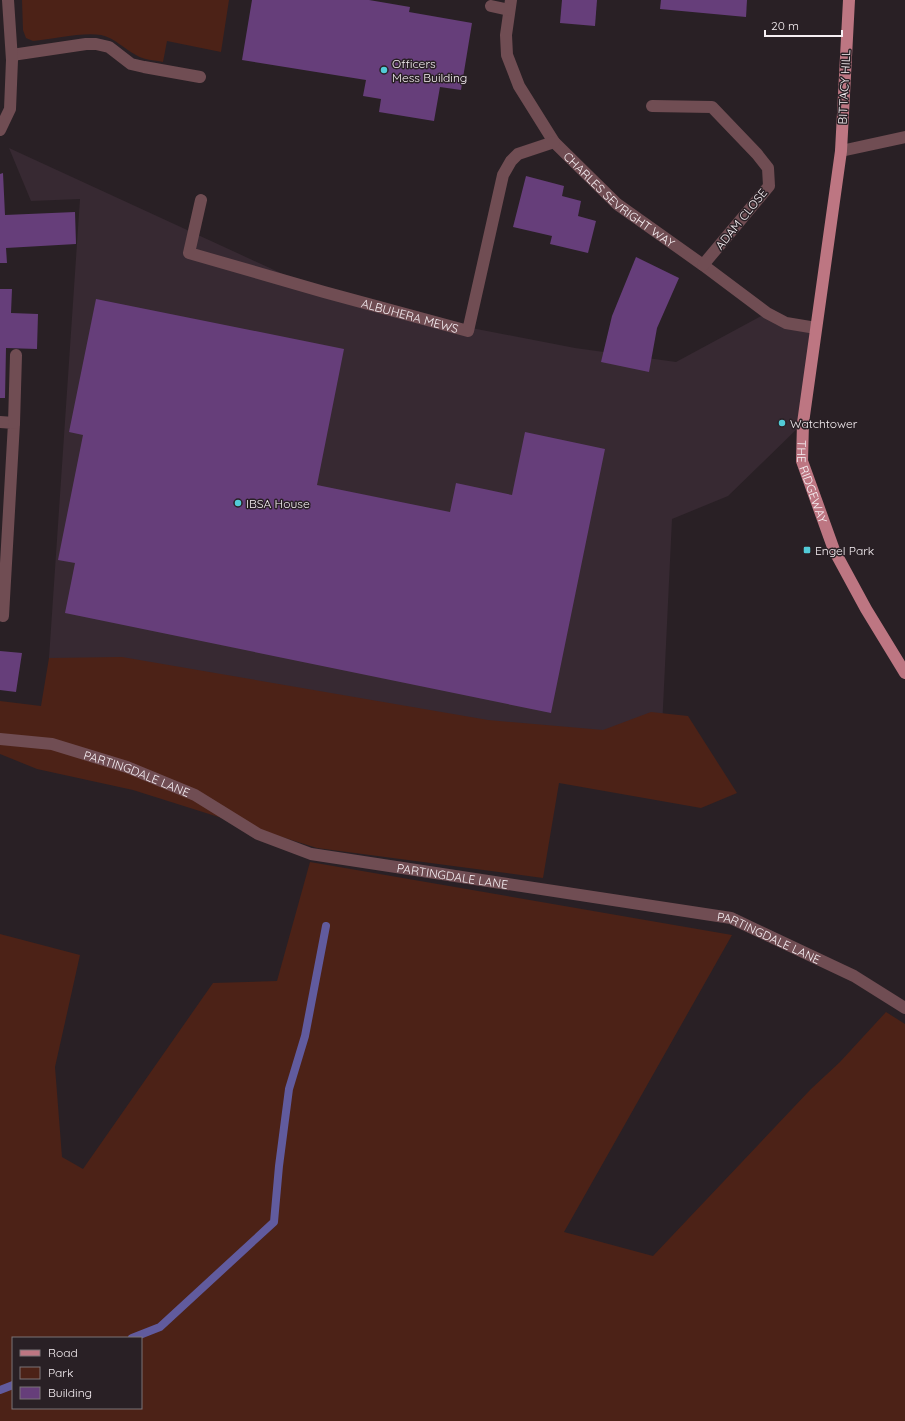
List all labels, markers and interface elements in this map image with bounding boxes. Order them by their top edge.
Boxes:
scale bar [765,12,842,38]
text: 20 m [771,18,799,33]
street label: BITTACY HILL [835,49,853,125]
place label: Officers Mess Building [392,56,467,85]
marker: Officers Mess Building [379,65,389,75]
street label: CHARLES SEVRIGHT WAY [561,148,678,250]
street label: ADAM CLOSE [712,185,770,253]
street label: ALBUHERA MEWS [360,295,461,336]
place label: Watchtower [790,416,858,431]
marker: Watchtower [777,418,787,428]
street label: THE RIDGEWAY [794,440,831,525]
place label: IBSA House [246,496,310,511]
marker: IBSA House [233,498,243,508]
place label: Engel Park [815,543,874,558]
marker: Engel Park [802,545,812,555]
street label: PARTINGDALE LANE [82,747,192,800]
street label: PARTINGDALE LANE [396,860,509,891]
street label: PARTINGDALE LANE [716,908,823,967]
legend [12,1337,142,1409]
text: Road [48,1345,78,1360]
text: Park [48,1365,73,1380]
text: Building [48,1385,92,1400]

